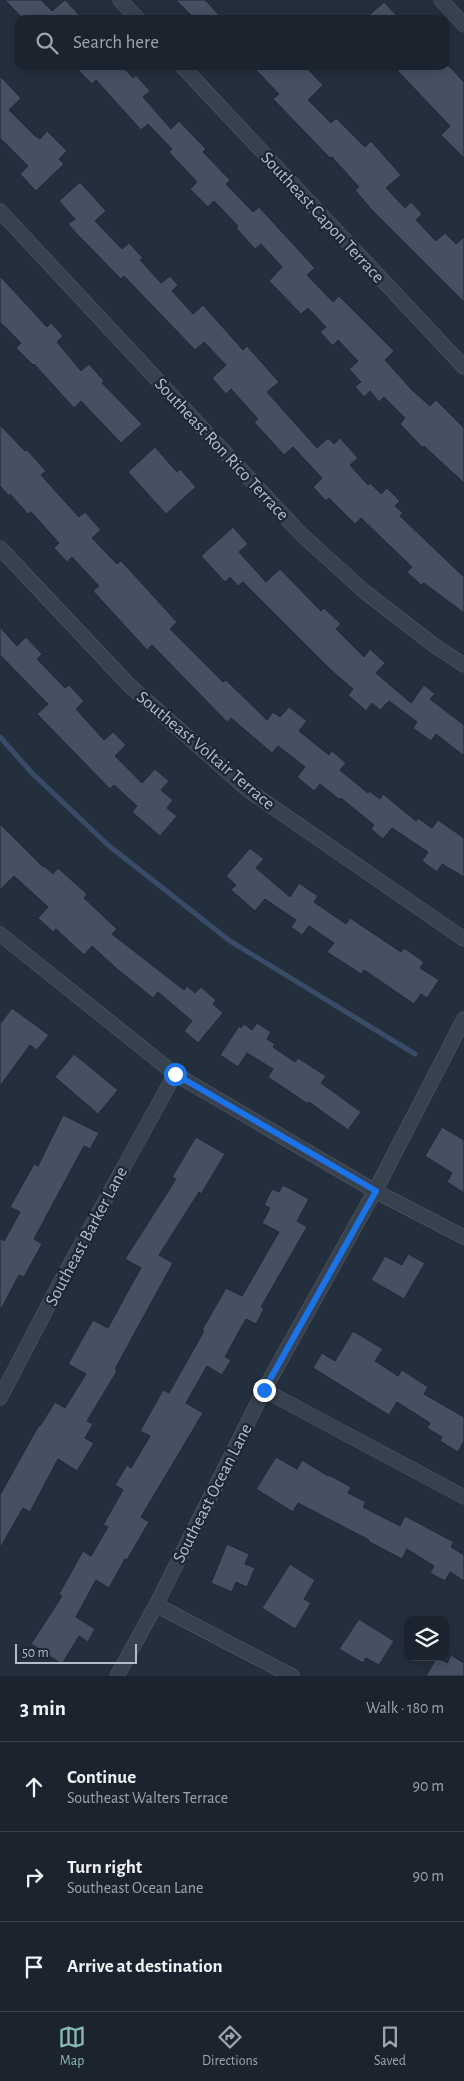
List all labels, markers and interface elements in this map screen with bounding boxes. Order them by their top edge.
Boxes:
search box [15,15,449,70]
icon: search [33,29,61,57]
text: Search here [73,33,159,52]
street label: Southeast Capon Terrace [257,149,387,287]
street label: Southeast Ron Rico Terrace [151,375,292,524]
street label: Southeast Voltair Terrace [133,688,278,814]
route start [164,1063,187,1086]
street label: Southeast Barker Lane [43,1164,131,1309]
route end [253,1379,276,1402]
street label: Southeast Ocean Lane [170,1421,256,1566]
map controls [404,1616,449,1661]
button: layers [404,1616,449,1661]
scale bar [15,1641,138,1664]
text: 50 m [22,1646,49,1660]
text: 3 min [20,1698,66,1719]
text: Walk · 180 m [366,1700,444,1716]
text: Continue [67,1768,136,1787]
icon: ahead [20,1773,48,1801]
text: 90 m [413,1778,444,1794]
text: Southeast Walters Terrace [67,1790,228,1806]
text: Turn right [67,1858,142,1877]
icon: right [20,1863,48,1891]
text: 90 m [413,1868,444,1884]
text: Southeast Ocean Lane [67,1880,203,1896]
icon: arrive [20,1953,48,1981]
text: Arrive at destination [67,1957,223,1976]
tab: Map [58,2023,86,2070]
tab: Directions [202,2023,258,2070]
tab: Saved [374,2023,406,2070]

